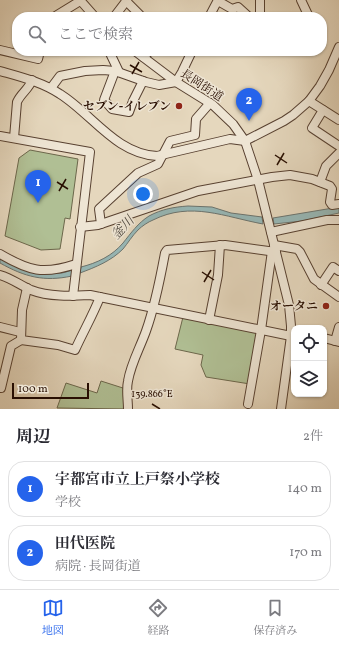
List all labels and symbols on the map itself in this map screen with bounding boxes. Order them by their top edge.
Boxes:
street label: 長岡街道 [177,66,226,106]
pin: 2 [236,88,262,121]
place label: セブン-イレブン [83,99,171,115]
marker: セブン-イレブン [174,101,184,111]
pin: 1 [25,170,51,203]
your location [133,184,153,204]
water label: 釜川 [108,211,140,244]
place label: オータニ [270,299,318,315]
marker: オータニ [321,301,331,311]
scale bar [12,381,89,400]
text: 139.866°E [131,387,173,401]

